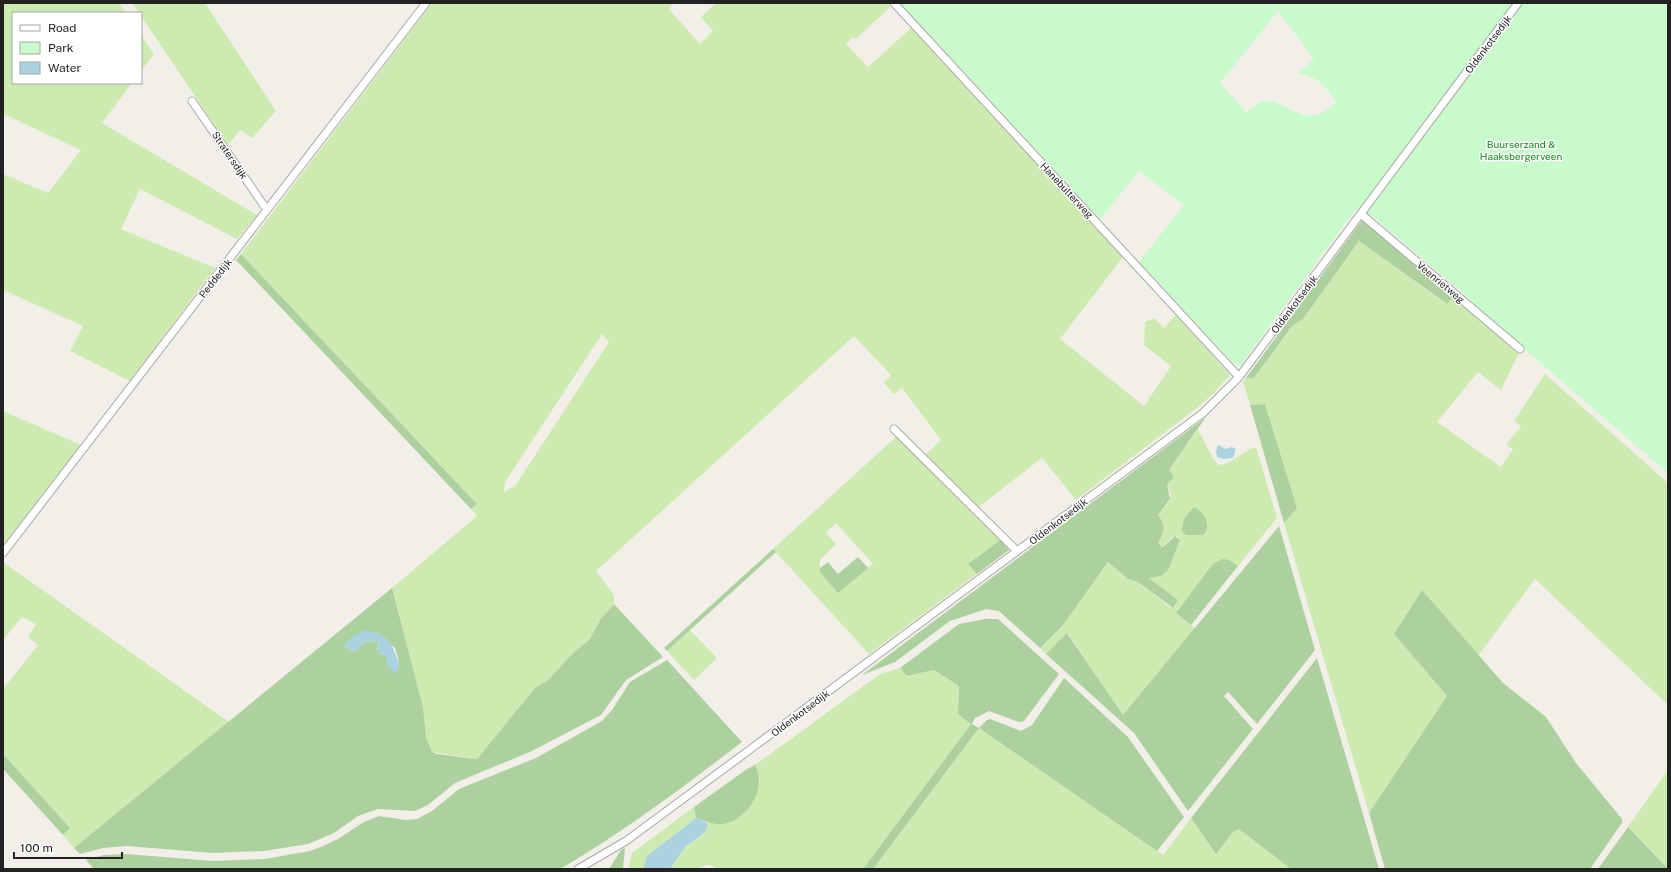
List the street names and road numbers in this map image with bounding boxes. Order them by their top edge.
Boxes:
street label: Oldenkotsedijk [1462,12,1514,75]
street label: Stratersdijk [210,129,250,181]
street label: Hanebulterweg [1038,160,1096,220]
street label: Peddedijk [196,256,234,300]
street label: Veenrietweg [1415,259,1467,305]
street label: Oldenkotsedijk [1268,272,1320,335]
street label: Oldenkotsedijk [1027,495,1090,547]
street label: Oldenkotsedijk [769,687,832,739]

